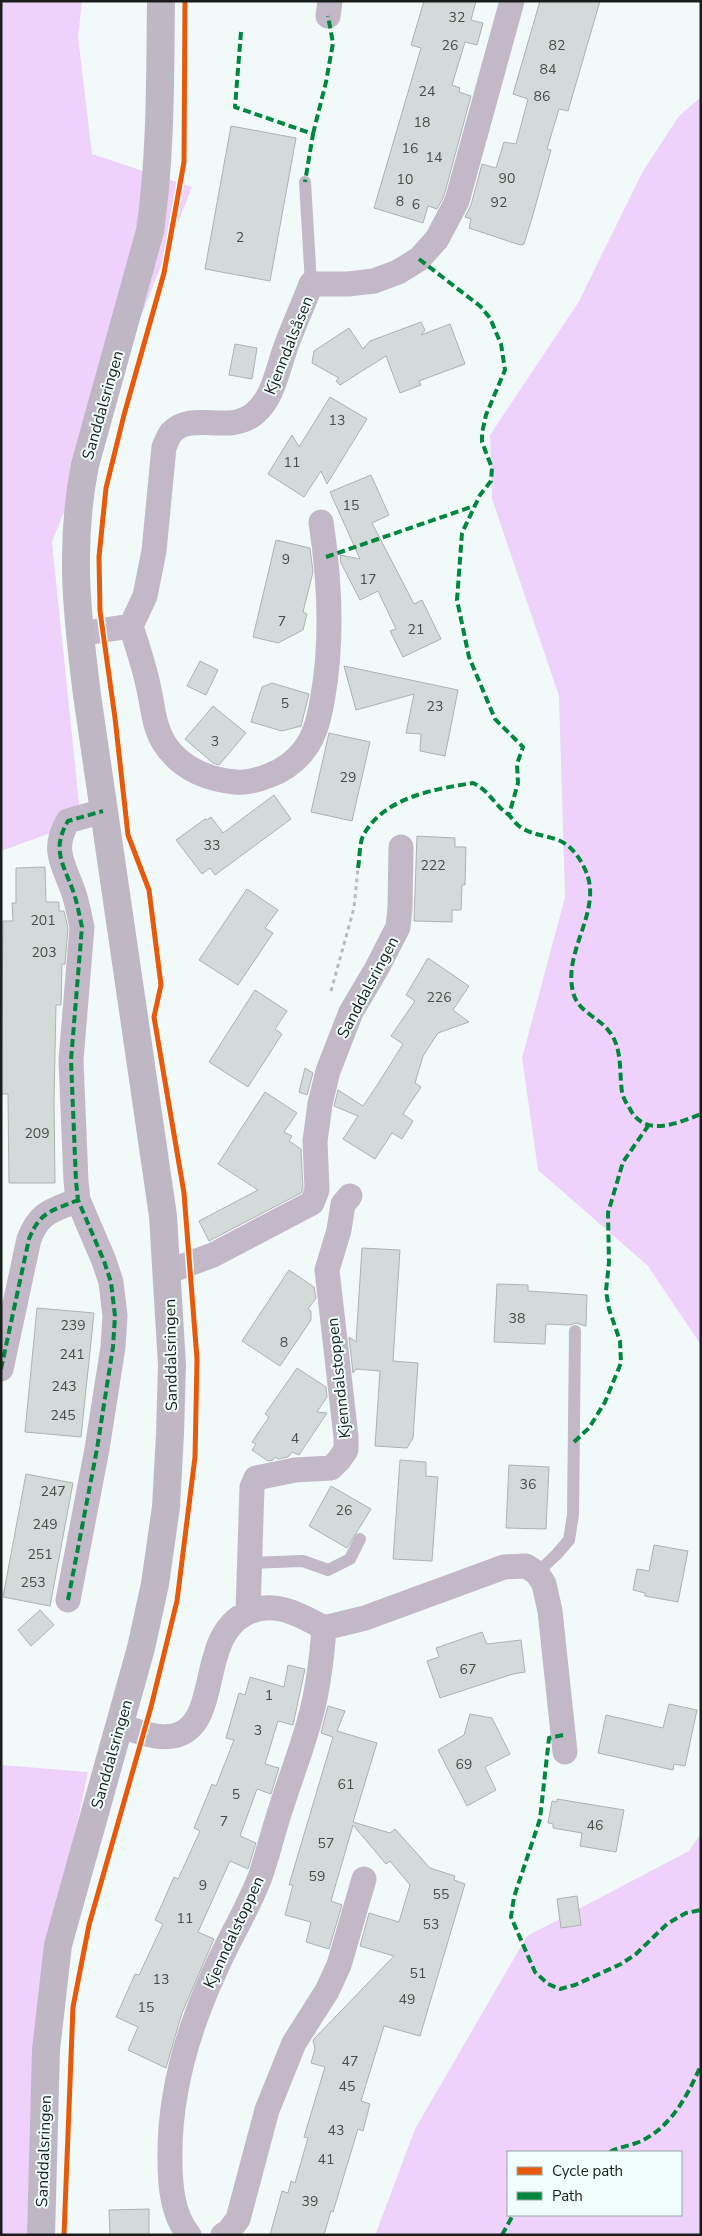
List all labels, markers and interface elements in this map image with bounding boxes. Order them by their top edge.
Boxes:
house number: 32 [449,8,465,27]
house number: 26 [442,36,458,55]
house number: 82 [549,36,565,55]
house number: 84 [540,60,556,79]
house number: 24 [419,82,435,101]
house number: 86 [534,87,550,106]
house number: 18 [414,113,430,132]
house number: 16 [402,139,418,158]
house number: 14 [426,148,442,167]
house number: 90 [499,169,515,188]
house number: 10 [397,170,413,189]
house number: 8 [396,192,404,211]
house number: 92 [491,193,507,212]
house number: 6 [412,195,420,214]
house number: 2 [236,228,244,247]
street label: Kjenndalsåsen [259,293,319,398]
street label: Sanddalsringen [77,348,129,462]
house number: 13 [329,411,345,430]
house number: 11 [284,453,300,472]
house number: 15 [343,496,359,515]
house number: 9 [282,550,290,569]
house number: 17 [360,570,376,589]
house number: 7 [278,612,286,631]
house number: 21 [408,620,424,639]
house number: 5 [281,694,289,713]
house number: 23 [427,697,443,716]
house number: 3 [211,732,219,751]
house number: 29 [340,768,356,787]
house number: 33 [204,836,220,855]
house number: 222 [420,856,446,875]
house number: 201 [30,911,56,930]
street label: Sanddalsringen [332,933,404,1042]
house number: 203 [31,943,57,962]
house number: 226 [426,988,452,1007]
house number: 209 [24,1124,50,1143]
street label: Sanddalsringen [159,1299,183,1411]
house number: 38 [509,1309,525,1328]
house number: 239 [60,1316,86,1335]
street label: Kjenndalstoppen [322,1316,356,1439]
house number: 8 [280,1333,288,1352]
house number: 241 [59,1345,85,1364]
house number: 243 [51,1377,77,1396]
house number: 245 [50,1406,76,1425]
house number: 4 [291,1429,299,1448]
house number: 36 [520,1475,536,1494]
house number: 247 [40,1482,66,1501]
house number: 26 [336,1501,352,1520]
house number: 249 [32,1515,58,1534]
house number: 251 [27,1545,53,1564]
house number: 253 [20,1573,46,1592]
house number: 67 [460,1660,476,1679]
house number: 1 [265,1686,273,1705]
street label: Sanddalsringen [86,1697,138,1811]
house number: 3 [254,1721,262,1740]
house number: 69 [456,1755,472,1774]
house number: 61 [338,1775,354,1794]
house number: 5 [232,1785,240,1804]
house number: 7 [220,1812,228,1831]
house number: 46 [587,1816,603,1835]
house number: 57 [318,1834,334,1853]
house number: 59 [309,1867,325,1886]
street label: Kjenndalstoppen [198,1873,269,1992]
house number: 9 [199,1876,207,1895]
house number: 55 [433,1885,449,1904]
house number: 11 [177,1909,193,1928]
house number: 53 [423,1915,439,1934]
house number: 51 [410,1964,426,1983]
house number: 13 [153,1970,169,1989]
house number: 49 [399,1990,415,2009]
house number: 15 [138,1998,154,2017]
house number: 47 [342,2052,358,2071]
house number: 45 [339,2077,355,2096]
street label: Sanddalsringen [31,2094,57,2208]
house number: 43 [328,2121,344,2140]
house number: 41 [318,2150,334,2169]
legend [507,2151,682,2216]
text: Cycle path [552,2161,623,2181]
text: Path [552,2186,583,2206]
house number: 39 [302,2192,318,2211]

